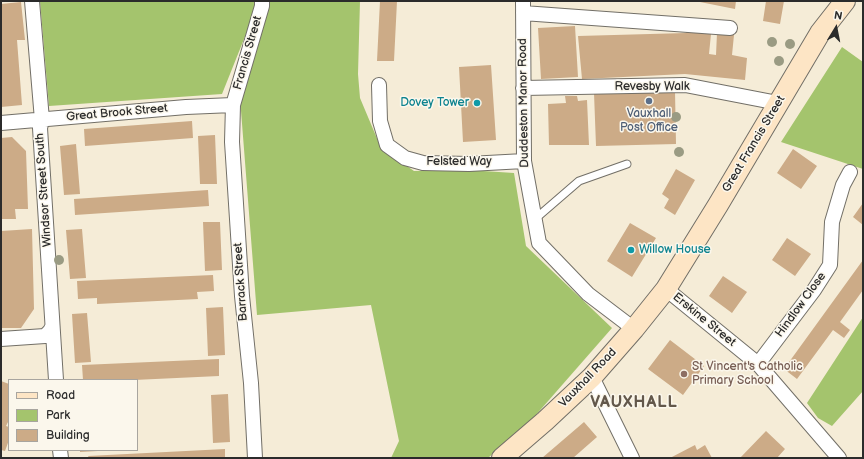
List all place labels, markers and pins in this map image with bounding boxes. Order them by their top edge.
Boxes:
place label: Dovey Tower [400,96,469,110]
marker: Vauxhall Post Office [644,96,654,106]
marker: Dovey Tower [472,98,482,108]
place label: Vauxhall Post Office [620,107,678,135]
place label: Willow House [639,243,711,257]
marker: Willow House [626,245,636,255]
place label: St Vincent's Catholic Primary School [692,360,803,388]
marker: St Vincent's Catholic Primary School [679,369,689,379]

